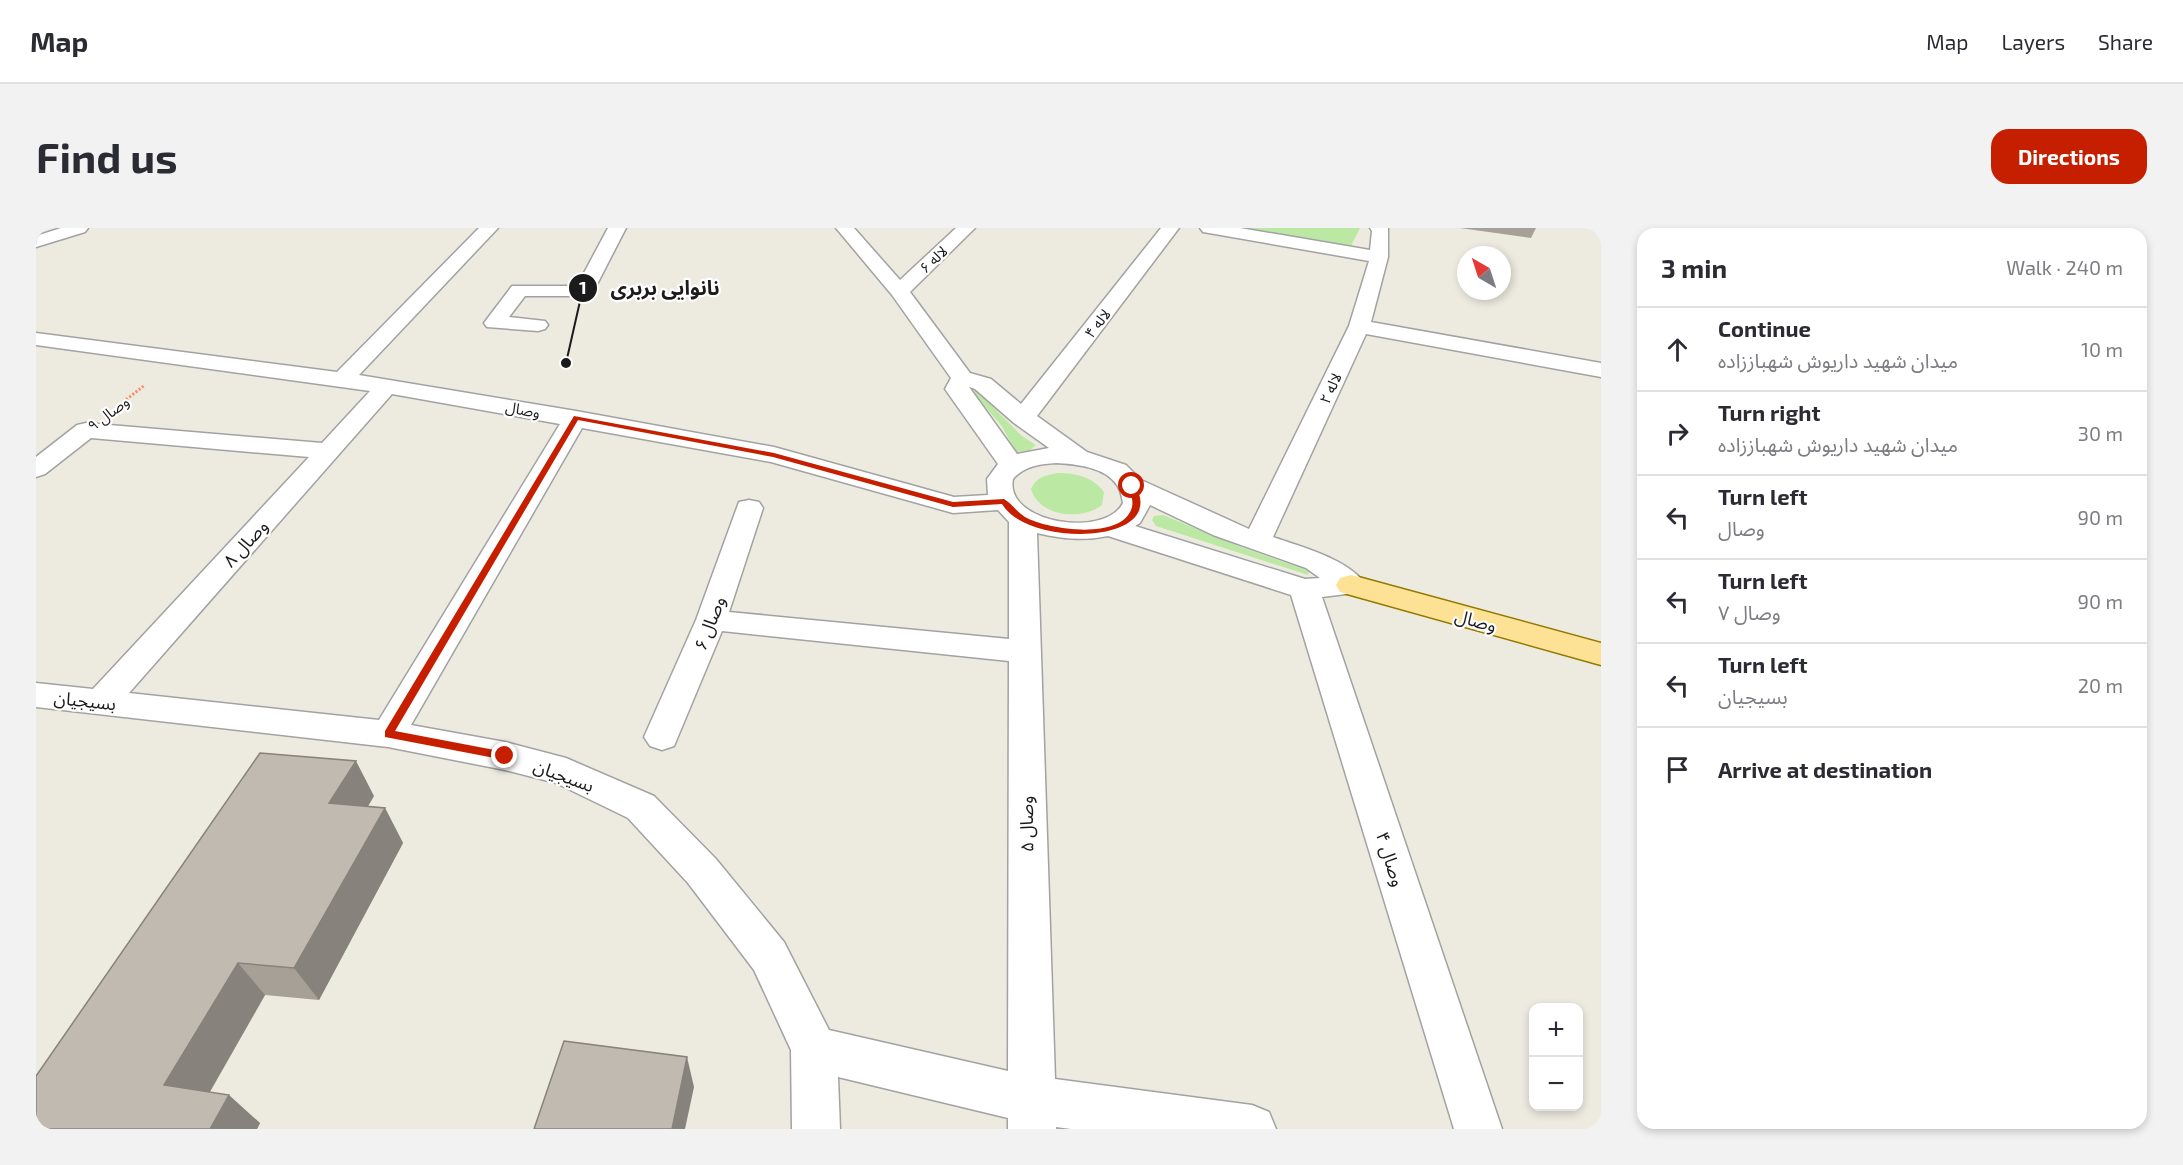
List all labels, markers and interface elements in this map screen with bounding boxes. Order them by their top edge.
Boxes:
text: Map [30,24,88,58]
text: Map [1926,29,1968,54]
text: Layers [2001,29,2065,54]
text: Share [2098,29,2153,54]
button: Directions [1991,129,2147,184]
text: Find us [36,131,178,181]
street label: لاله ۶ [915,242,951,276]
north arrow [1457,246,1511,300]
text: 3 min [1661,252,1727,283]
text: Walk · 240 m [2006,255,2123,279]
callout: نانوایی بربری [568,269,731,307]
text: نانوایی بربری [611,275,719,300]
text: 1 [579,276,587,298]
street label: لاله ۴ [1080,305,1114,341]
text: Continue [1718,315,1811,341]
icon: ahead [1661,333,1694,366]
text: 10 m [2081,337,2123,361]
text: میدان شهید داریوش شهباززاده [1718,348,1958,372]
street label: لاله ۲ [1315,370,1345,406]
street label: وصال ۹ [84,392,133,435]
street label: وصال [504,397,542,422]
text: Turn right [1718,399,1820,425]
icon: right [1661,417,1694,450]
text: 30 m [2078,421,2123,445]
text: میدان شهید داریوش شهباززاده [1718,432,1958,456]
route start [1118,472,1144,498]
text: Turn left [1718,483,1807,509]
icon: left [1661,501,1694,534]
text: 90 m [2078,505,2123,529]
street label: وصال ۸ [218,515,273,572]
text: وصال [1718,516,1765,540]
text: Turn left [1718,567,1807,593]
icon: left [1661,585,1694,618]
text: 90 m [2078,589,2123,613]
street label: وصال ۶ [689,593,730,654]
text: وصال ۷ [1718,600,1781,624]
street label: وصال [1453,604,1499,637]
text: Turn left [1718,651,1807,677]
icon: left [1661,669,1694,702]
text: 20 m [2078,673,2123,697]
text: بسیجیان [1718,684,1788,708]
street label: بسیجیان [53,686,117,715]
route end [491,742,517,768]
icon: arrive [1661,753,1694,786]
street label: بسیجیان [530,754,597,797]
text: Arrive at destination [1718,756,1932,782]
street label: وصال ۵ [1015,796,1038,852]
street label: وصال ۴ [1371,829,1410,890]
map controls [1529,1003,1583,1111]
button: + [1529,1003,1583,1057]
button: − [1529,1057,1583,1111]

